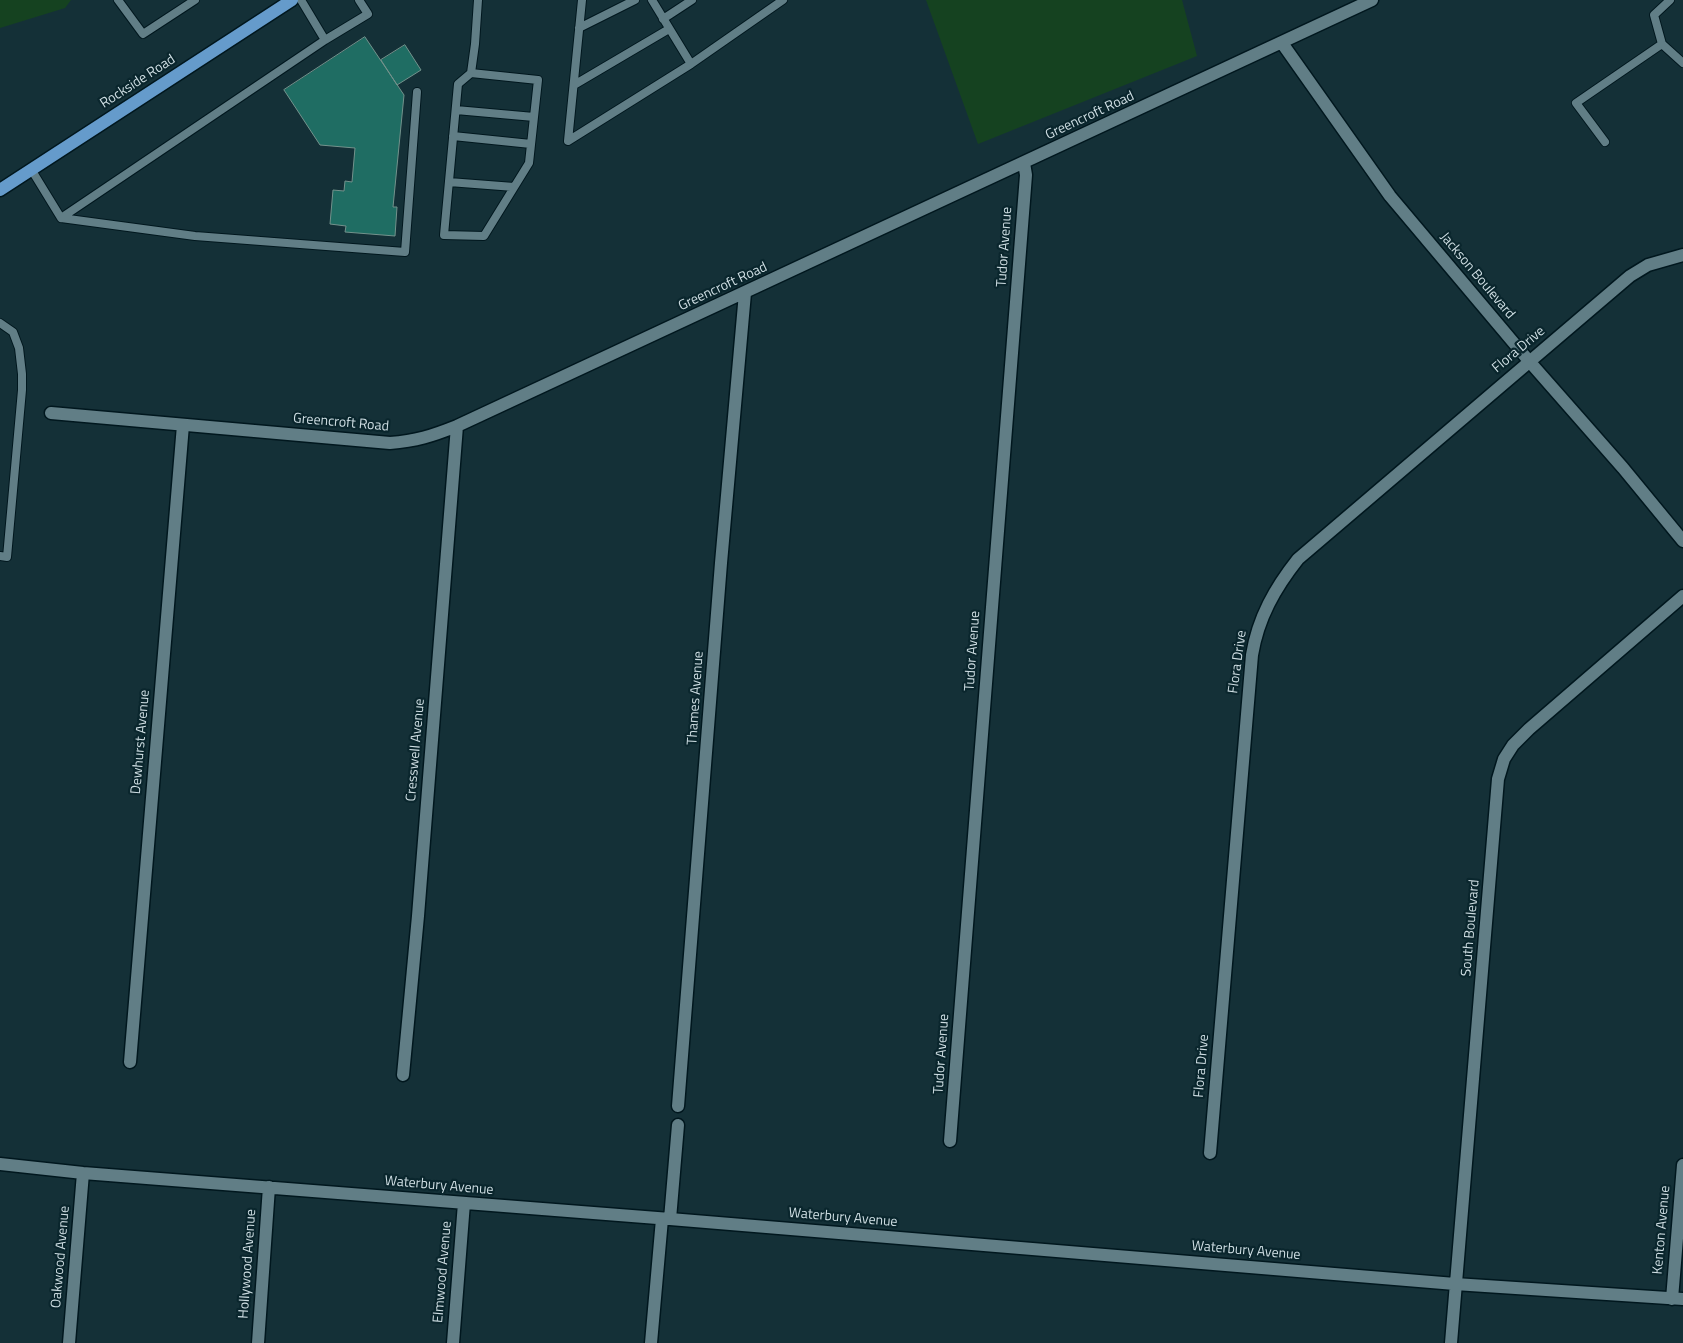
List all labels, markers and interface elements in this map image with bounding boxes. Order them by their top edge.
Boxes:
street label: Rockside Road [97,51,179,113]
street label: Greencroft Road [1043,88,1137,144]
street label: Tudor Avenue [994,206,1016,288]
street label: Jackson Boulevard [1436,229,1518,323]
street label: Greencroft Road [676,259,770,315]
street label: Flora Drive [1489,323,1549,377]
street label: Greencroft Road [292,410,390,436]
street label: Tudor Avenue [962,610,984,692]
street label: Flora Drive [1225,629,1251,695]
street label: Thames Avenue [684,651,708,745]
street label: Dewhurst Avenue [128,689,154,795]
street label: Cresswell Avenue [403,698,429,802]
street label: South Boulevard [1458,879,1484,977]
street label: Tudor Avenue [931,1013,953,1095]
street label: Flora Drive [1191,1034,1213,1098]
street label: Waterbury Avenue [384,1173,494,1199]
street label: Kenton Avenue [1650,1185,1674,1275]
street label: Oakwood Avenue [48,1205,74,1309]
street label: Waterbury Avenue [788,1205,898,1231]
street label: Hollywood Avenue [236,1209,260,1319]
street label: Elmwood Avenue [430,1220,456,1324]
street label: Waterbury Avenue [1191,1238,1301,1264]

